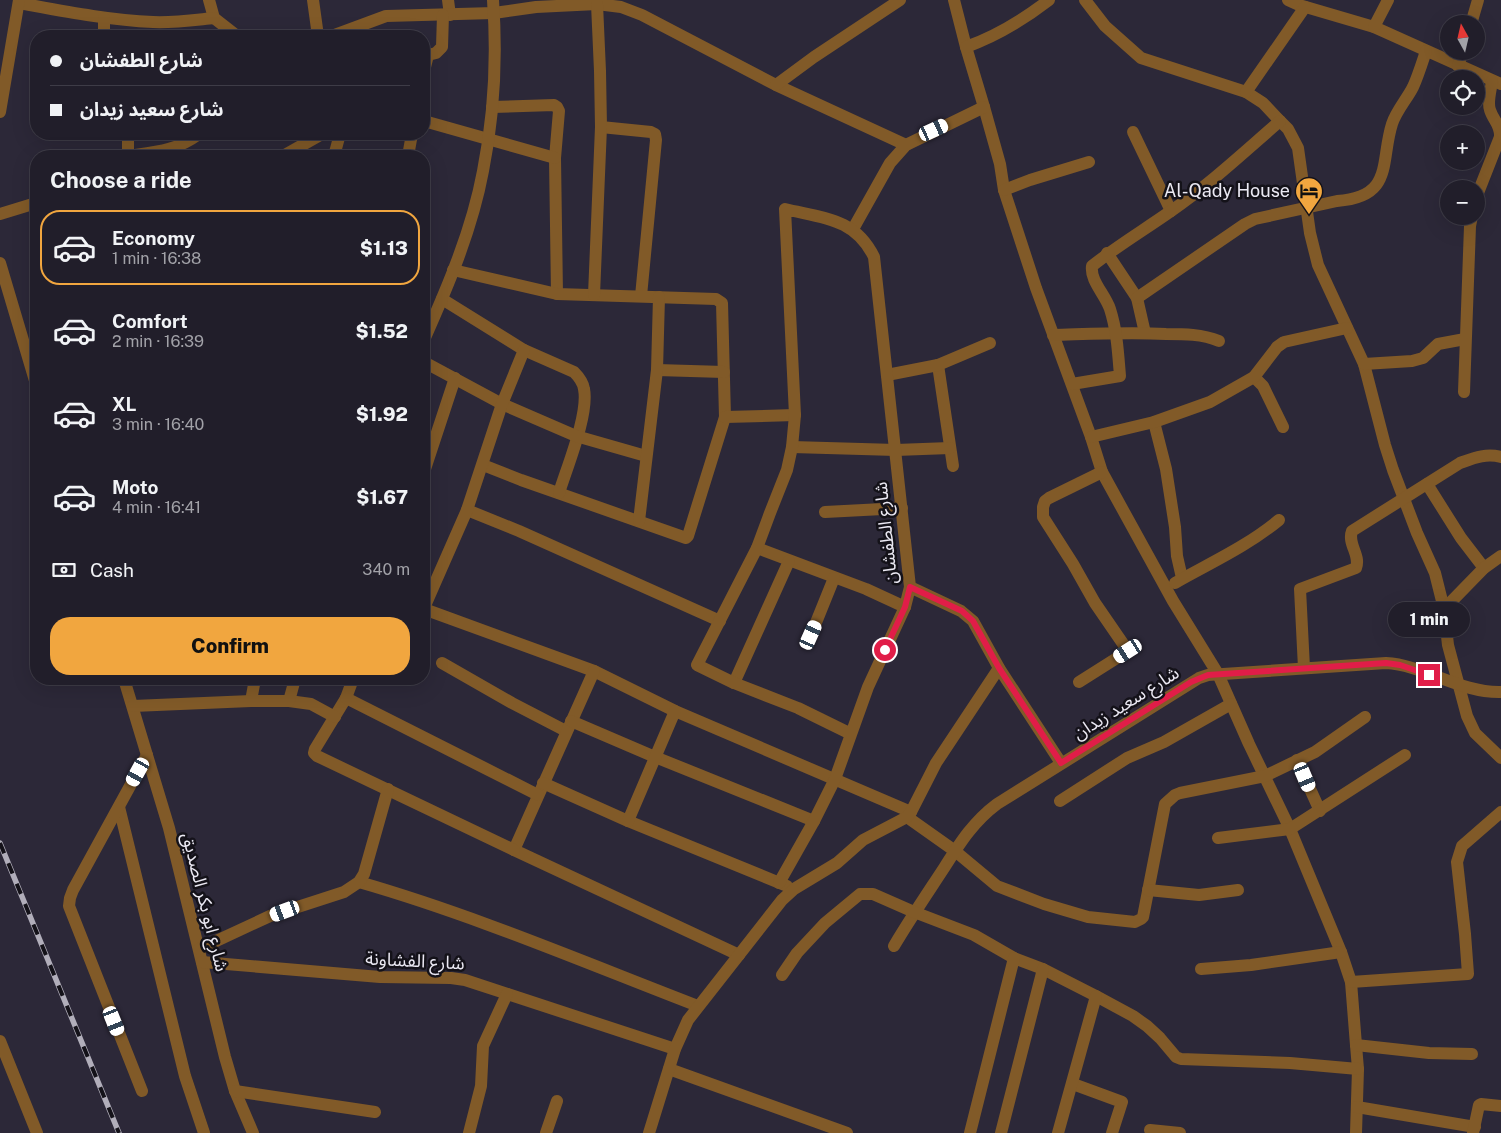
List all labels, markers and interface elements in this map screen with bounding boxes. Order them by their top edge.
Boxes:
north arrow [1440,15,1485,60]
map controls [1440,15,1485,225]
text: شارع الطفشان [80,49,203,71]
button: locate [1440,70,1485,115]
text: شارع سعيد زيدان [80,98,224,120]
car [917,117,950,143]
button: + [1440,125,1485,170]
text: Choose a ride [50,167,192,193]
hotel icon: Al-Qady House [1294,176,1324,215]
place label: Al-Qady House [1164,180,1290,201]
button: − [1440,180,1485,225]
icon: car [52,225,97,270]
text: Economy [112,227,195,249]
text: $1.13 [360,237,408,259]
text: 1 min · 16:38 [112,249,201,268]
icon: car [52,308,97,353]
text: Comfort [112,310,188,332]
text: $1.52 [356,320,408,342]
text: 2 min · 16:39 [112,332,204,351]
icon: car [52,391,97,436]
text: XL [112,393,137,415]
text: $1.92 [356,403,408,425]
text: 3 min · 16:40 [112,415,204,434]
icon: car [52,474,97,519]
text: Moto [112,476,158,498]
street label: شارع الطفشان [870,480,905,585]
text: $1.67 [356,486,408,508]
text: 4 min · 16:41 [112,498,201,517]
icon: cash [50,556,78,584]
text: Cash [90,559,134,581]
text: 340 m [362,560,410,579]
callout: 1 min [1388,602,1470,638]
text: 1 min [1409,610,1449,629]
button: Confirm [50,617,410,675]
car [798,618,823,652]
car [1111,637,1144,665]
route start [874,639,896,661]
street label: شارع سعيد زيدان [1069,662,1185,747]
route end [1418,664,1440,686]
car [124,755,151,789]
car [1292,760,1317,794]
street label: شارع ابو بكر الصديق [174,830,233,975]
car [268,899,301,923]
street label: شارع الفشاونة [365,947,465,978]
car [101,1004,126,1038]

